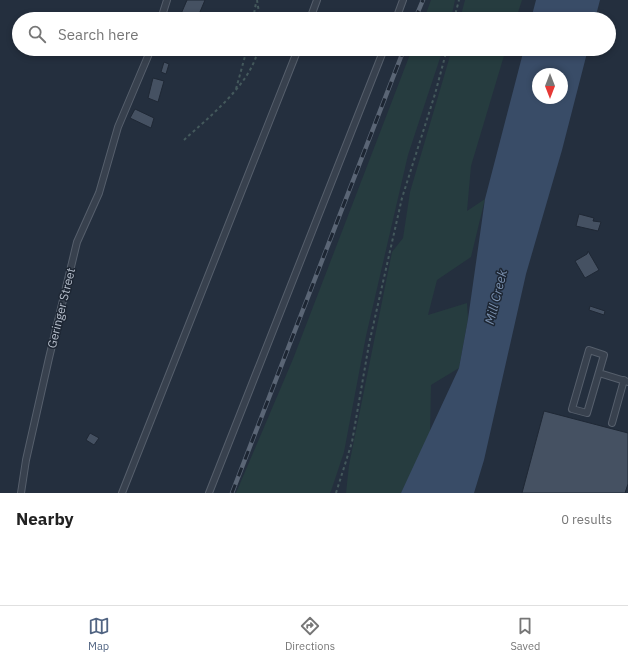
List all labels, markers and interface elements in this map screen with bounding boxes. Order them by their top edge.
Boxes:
search box [12,12,616,56]
icon: search [26,23,48,45]
text: Search here [58,25,138,44]
north arrow [532,68,568,104]
street label: Geringer Street [44,266,78,350]
water label: Mill Creek [481,268,511,326]
text: Nearby [16,508,74,530]
text: 0 results [561,511,612,528]
tab: Map [88,615,110,653]
tab: Directions [285,615,335,653]
tab: Saved [510,615,540,653]

